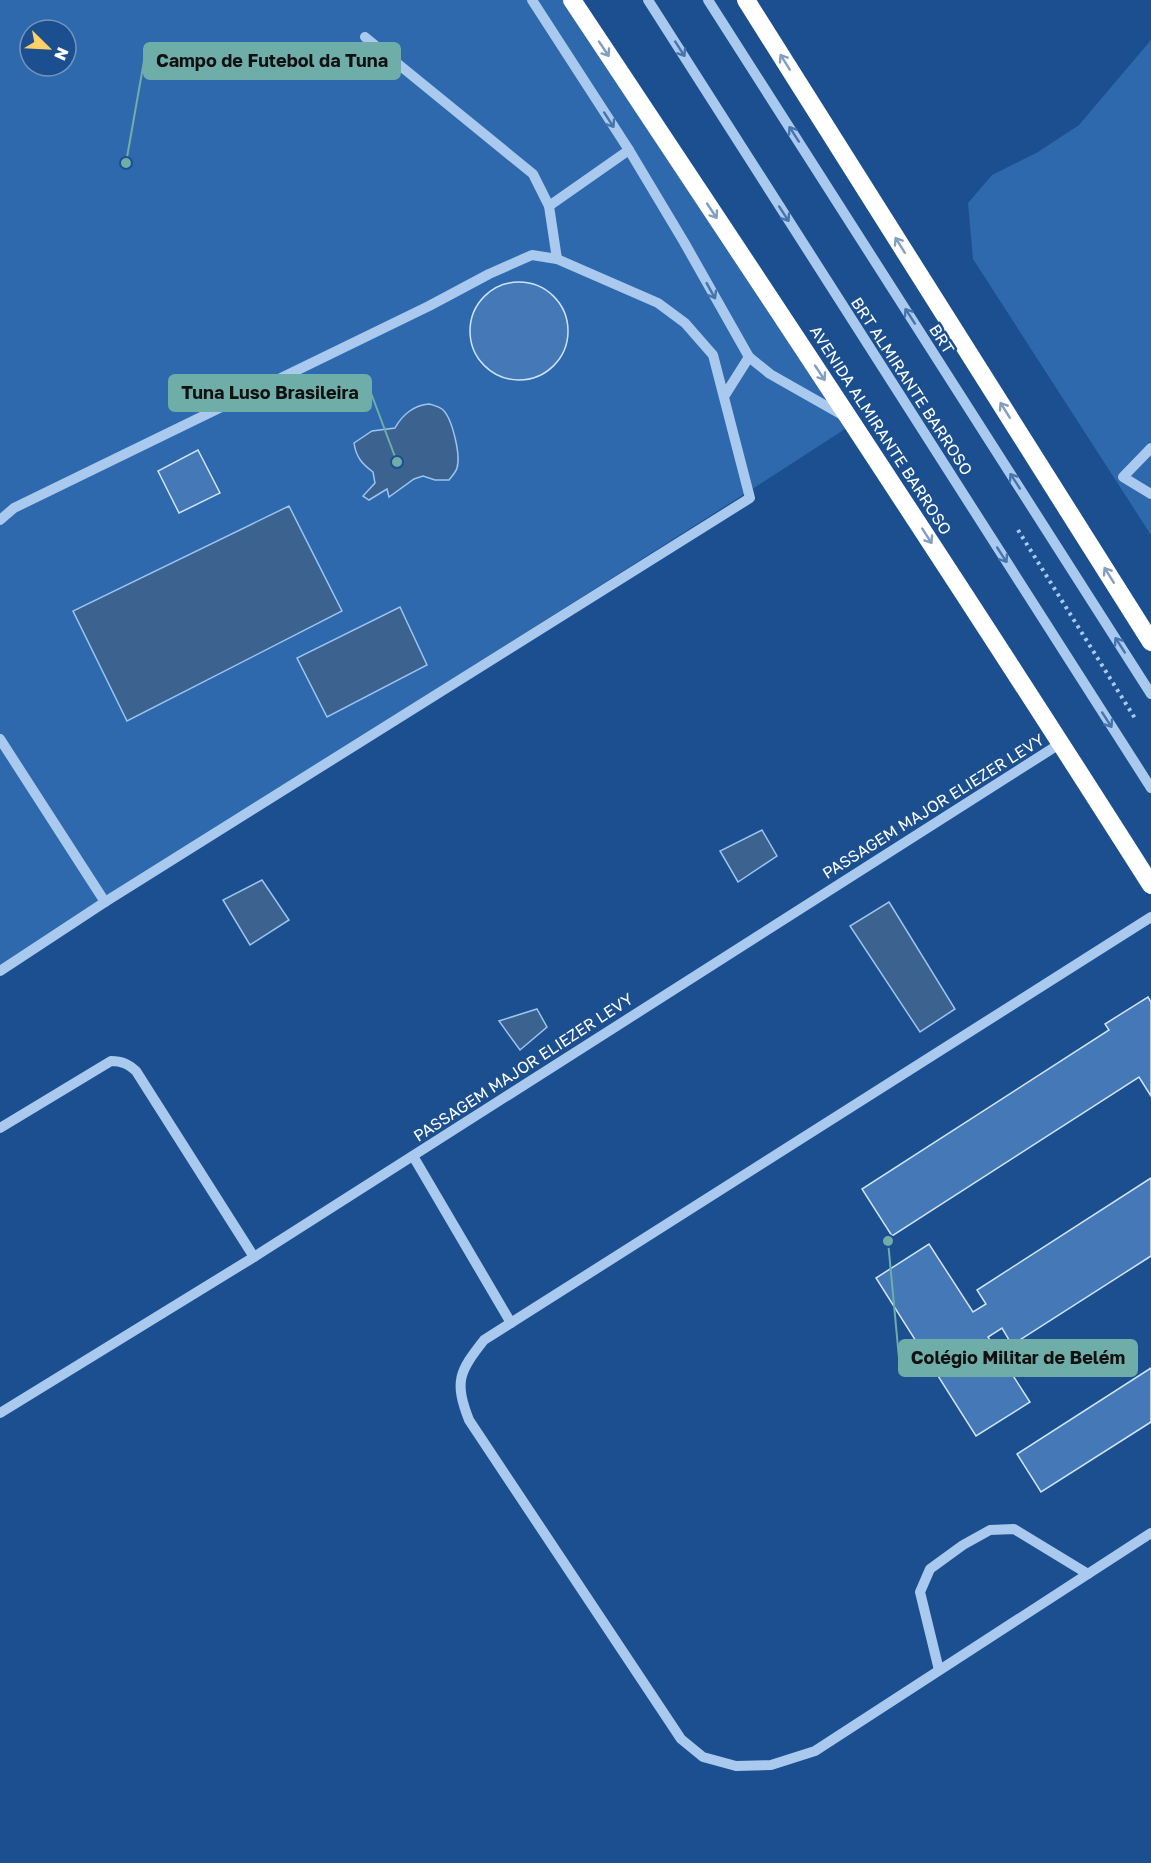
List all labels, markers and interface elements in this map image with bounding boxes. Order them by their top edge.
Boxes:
north arrow [18,18,78,78]
one-way arrow [598,40,610,56]
one-way arrow [674,40,686,57]
callout: Campo de Futebol da Tuna [144,43,400,79]
text: N [50,44,73,64]
text: Campo de Futebol da Tuna [156,49,388,71]
one-way arrow [779,54,791,71]
one-way arrow [603,111,615,128]
one-way arrow [787,126,799,143]
one-way arrow [706,202,718,219]
one-way arrow [779,205,791,222]
one-way arrow [894,237,906,254]
one-way arrow [706,282,718,299]
street label: BRT ALMIRANTE BARROSO [847,293,977,479]
one-way arrow [903,308,915,325]
street label: BRT [925,320,959,358]
street label: AVENIDA ALMIRANTE BARROSO [806,322,956,538]
one-way arrow [814,365,827,382]
callout: Tuna Luso Brasileira [169,375,371,411]
text: Tuna Luso Brasileira [181,381,359,403]
one-way arrow [998,402,1010,419]
one-way arrow [1008,472,1021,489]
one-way arrow [921,528,934,545]
one-way arrow [997,546,1009,563]
one-way arrow [1102,567,1114,584]
one-way arrow [1113,637,1125,654]
one-way arrow [1101,711,1114,728]
street label: PASSAGEM MAJOR ELIEZER LEVY [818,729,1048,883]
street label: PASSAGEM MAJOR ELIEZER LEVY [409,988,637,1146]
callout: Colégio Militar de Belém [899,1340,1137,1376]
text: Colégio Militar de Belém [911,1346,1125,1368]

